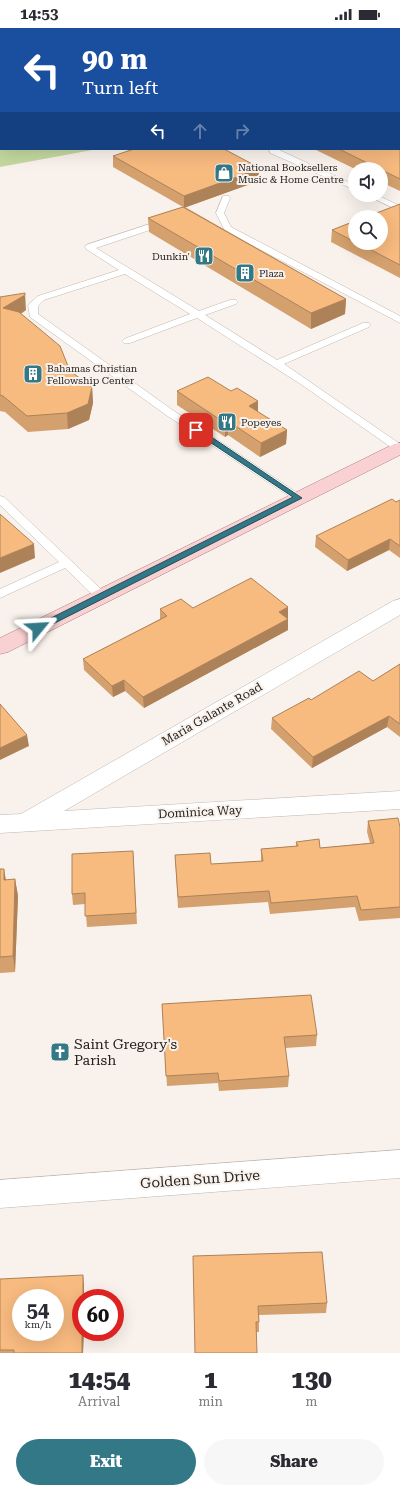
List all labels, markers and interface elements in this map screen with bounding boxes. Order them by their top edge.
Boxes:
text: 14:53 [20,5,58,23]
text: 90 m [82,43,147,76]
icon: left [16,44,68,96]
text: Turn left [82,77,158,98]
icon: left [147,120,169,142]
icon: ahead [189,120,211,142]
icon: right [231,120,253,142]
shop icon: National Booksellers Music & Home Centre [213,162,235,184]
place label: National Booksellers Music & Home Centre [238,162,344,185]
map controls [348,162,388,250]
button: sound [348,162,388,202]
button: search [348,210,388,250]
restaurant icon: Dunkin' [193,245,215,267]
place label: Dunkin' [152,251,190,262]
building icon: Plaza [234,262,256,284]
place label: Plaza [259,268,285,279]
building icon: Bahamas Christian Fellowship Center [22,363,44,385]
place label: Bahamas Christian Fellowship Center [47,363,138,386]
restaurant icon: Popeyes [216,411,238,433]
pin [179,413,213,447]
place label: Popeyes [241,417,281,428]
icon: arrive [185,419,207,441]
position arrow [17,607,59,649]
street label: Maria Galante Road [159,679,265,748]
street label: Dominica Way [158,803,243,821]
place label: Saint Gregory's Parish [74,1036,178,1068]
church icon: Saint Gregory's Parish [49,1041,71,1063]
street label: Golden Sun Drive [140,1167,261,1191]
speed limit sign: 60 [72,1289,124,1341]
text: 54 [27,1298,49,1322]
text: km/h [25,1319,51,1330]
text: 14:54 [68,1366,130,1394]
text: 1 [204,1366,217,1394]
text: 130 [291,1366,332,1394]
text: Arrival [78,1394,120,1409]
text: min [198,1394,223,1409]
text: m [305,1394,317,1409]
button: Exit [16,1439,196,1485]
button: Share [204,1439,384,1485]

